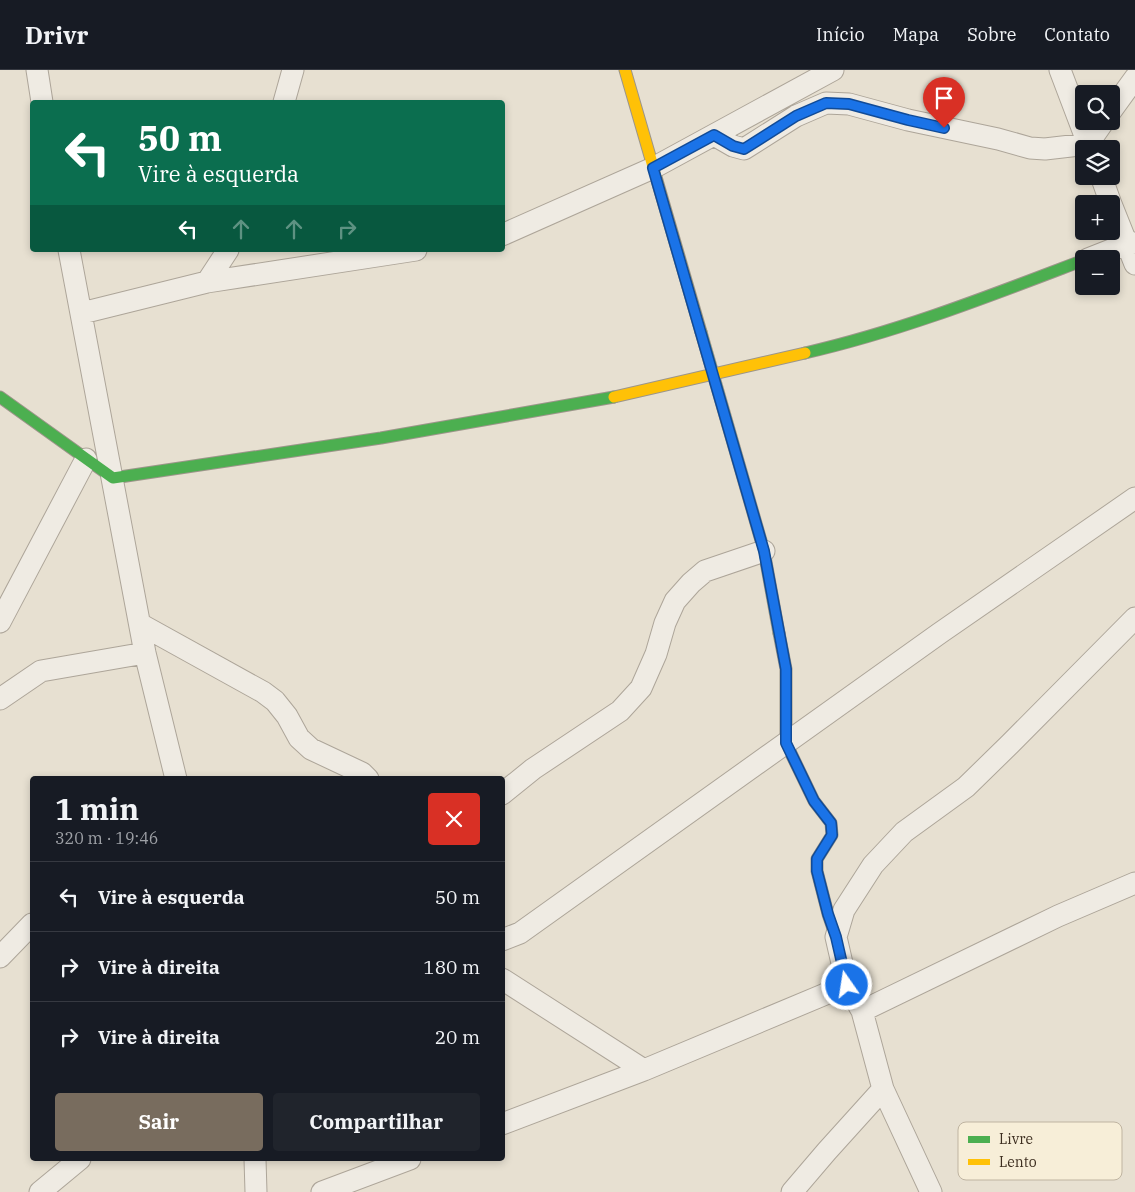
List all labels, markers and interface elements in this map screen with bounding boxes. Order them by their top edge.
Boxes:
text: Drivr [25,19,88,51]
text: Início [816,23,865,46]
text: Mapa [893,23,939,46]
text: Sobre [967,23,1016,46]
text: Contato [1044,23,1110,46]
pin [923,77,965,128]
icon: arrive [930,84,958,112]
map controls [1075,85,1120,295]
button: search [1075,85,1120,130]
text: 50 m [138,115,222,161]
icon: left [55,120,120,185]
button: layers [1075,140,1120,185]
text: Vire à esquerda [138,159,299,188]
button: + [1075,195,1120,240]
icon: left [174,215,202,243]
icon: ahead [227,215,255,243]
icon: ahead [280,215,308,243]
icon: right [333,215,361,243]
button: − [1075,250,1120,295]
text: 1 min [55,789,139,828]
button: close [428,793,480,845]
text: 320 m · 19:46 [55,828,158,848]
icon: left [55,883,83,911]
text: Vire à esquerda [98,885,245,909]
text: 50 m [435,885,480,909]
icon: right [55,953,83,981]
text: Vire à direita [98,955,220,979]
text: 180 m [423,955,480,979]
position arrow [820,958,872,1010]
icon: right [55,1023,83,1051]
text: Vire à direita [98,1025,220,1049]
text: 20 m [435,1025,480,1049]
button: Sair [55,1093,263,1151]
button: Compartilhar [273,1093,480,1151]
legend [958,1122,1122,1180]
text: Livre [999,1130,1033,1148]
text: Lento [999,1153,1037,1171]

